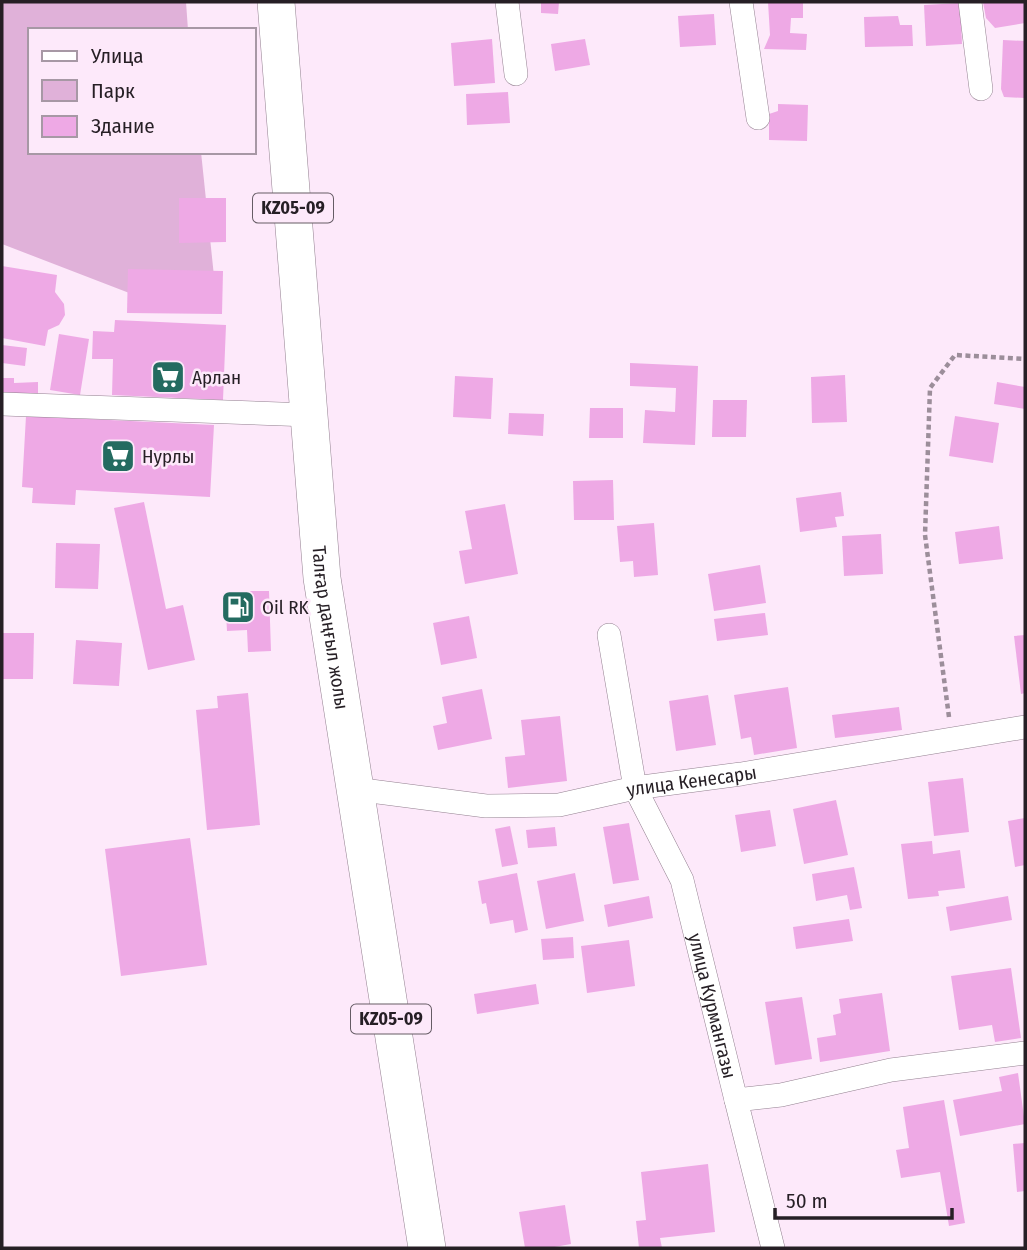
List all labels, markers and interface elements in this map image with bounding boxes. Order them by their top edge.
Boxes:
legend [28,28,256,154]
text: Улица [90,43,144,69]
text: Парк [91,78,135,104]
text: Здание [91,113,155,139]
road number: KZ05-09 [253,194,333,223]
supermarket icon: Арлан [149,358,187,396]
place label: Арлан [192,366,241,389]
supermarket icon: Нурлы [99,437,137,475]
place label: Нурлы [142,445,194,468]
street label: Талғар даңғыл жолы [307,545,353,711]
fuel station icon: Oil RK [219,588,257,626]
place label: Oil RK [262,596,310,619]
street label: улица Кенесары [624,761,758,802]
street label: улица Курмангазы [683,931,741,1081]
road number: KZ05-09 [351,1004,431,1034]
scale bar [775,1176,952,1220]
text: 50 m [786,1188,828,1214]

